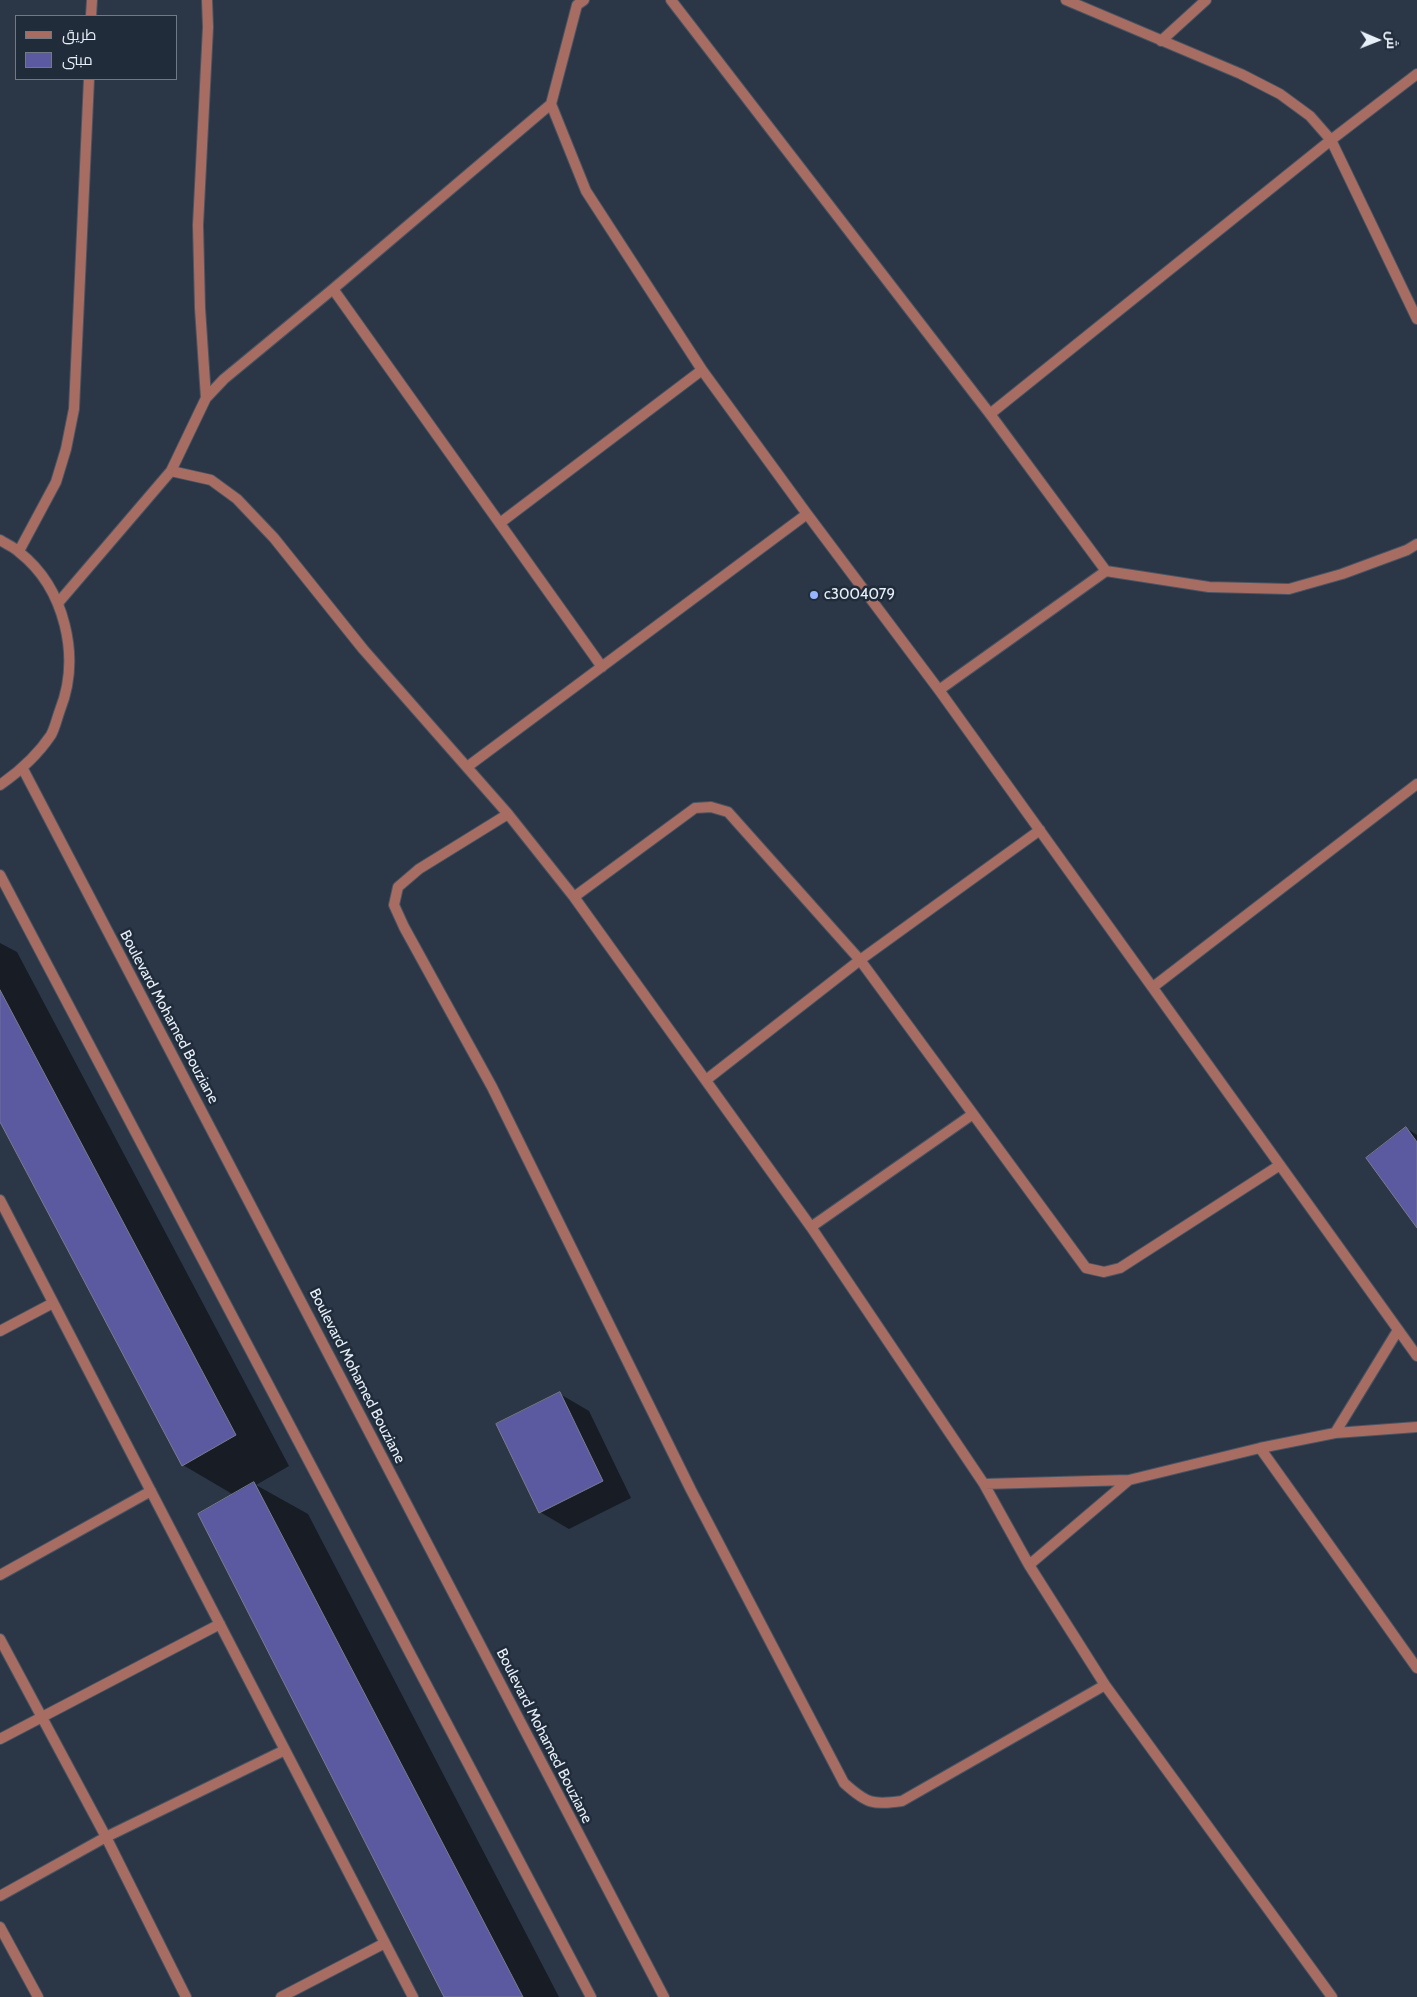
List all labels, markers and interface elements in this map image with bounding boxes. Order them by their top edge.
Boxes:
legend [15,15,178,80]
north arrow [1352,15,1402,65]
text: طريق [62,26,96,44]
text: ش [1383,31,1401,49]
text: مبنى [62,51,93,69]
place label: c3004079 [824,586,895,604]
marker: c3004079 [808,589,820,601]
street label: Boulevard Mohamed Bouziane [116,927,222,1107]
street label: Boulevard Mohamed Bouziane [305,1286,409,1466]
street label: Boulevard Mohamed Bouziane [492,1646,596,1826]

